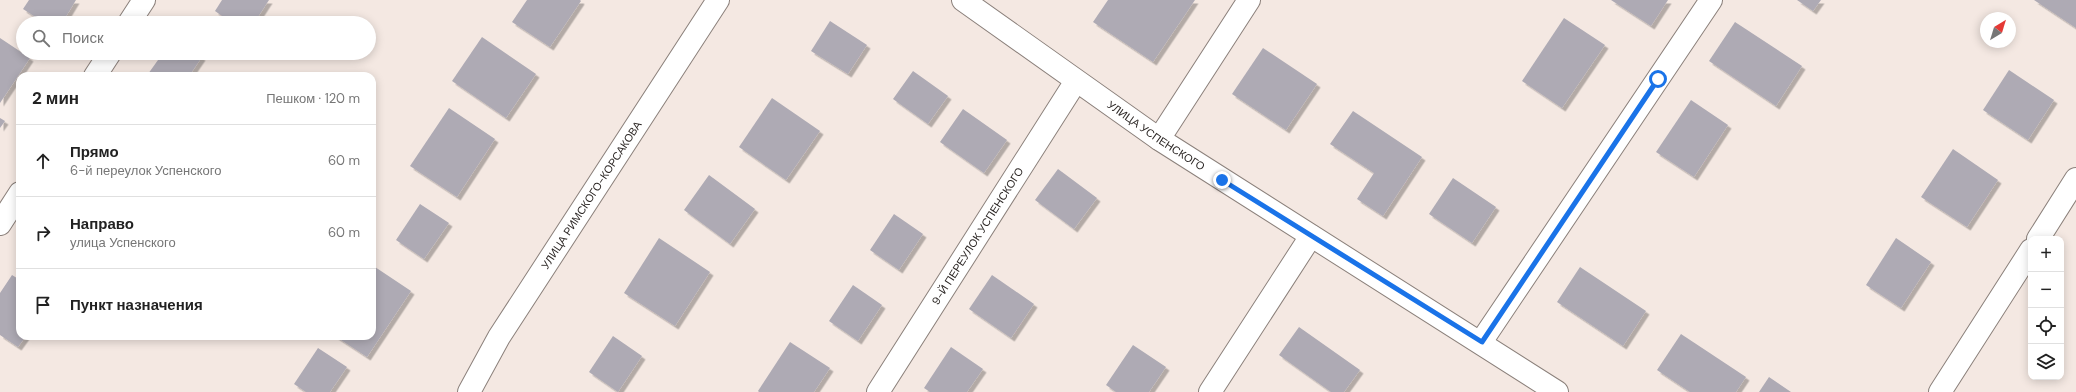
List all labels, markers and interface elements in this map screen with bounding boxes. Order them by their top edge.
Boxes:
north arrow [1980,12,2016,48]
search box [16,16,376,60]
icon: search [30,27,52,49]
text: Поиск [62,28,104,48]
route start [1649,70,1667,88]
text: 2 мин [32,87,79,109]
text: Пешком · 120 m [266,90,360,107]
street label: УЛИЦА УСПЕНСКОГО [1105,98,1208,174]
street label: УЛИЦА РИМСКОГО-КОРСАКОВА [538,118,645,272]
text: Прямо [70,142,119,162]
icon: ahead [32,150,54,172]
text: 60 m [328,152,360,169]
text: 6-й переулок Успенского [70,162,221,179]
street label: 9-Й ПЕРЕУЛОК УСПЕНСКОГО [928,164,1027,307]
route end [1213,171,1231,189]
text: Направо [70,214,134,234]
icon: right [32,222,54,244]
text: 60 m [328,224,360,241]
text: улица Успенского [70,234,176,251]
map controls [2028,236,2064,380]
button: + [2028,236,2064,272]
button: − [2028,272,2064,308]
icon: arrive [32,294,54,316]
text: Пункт назначения [70,295,203,315]
button: locate [2028,308,2064,344]
button: layers [2028,344,2064,380]

